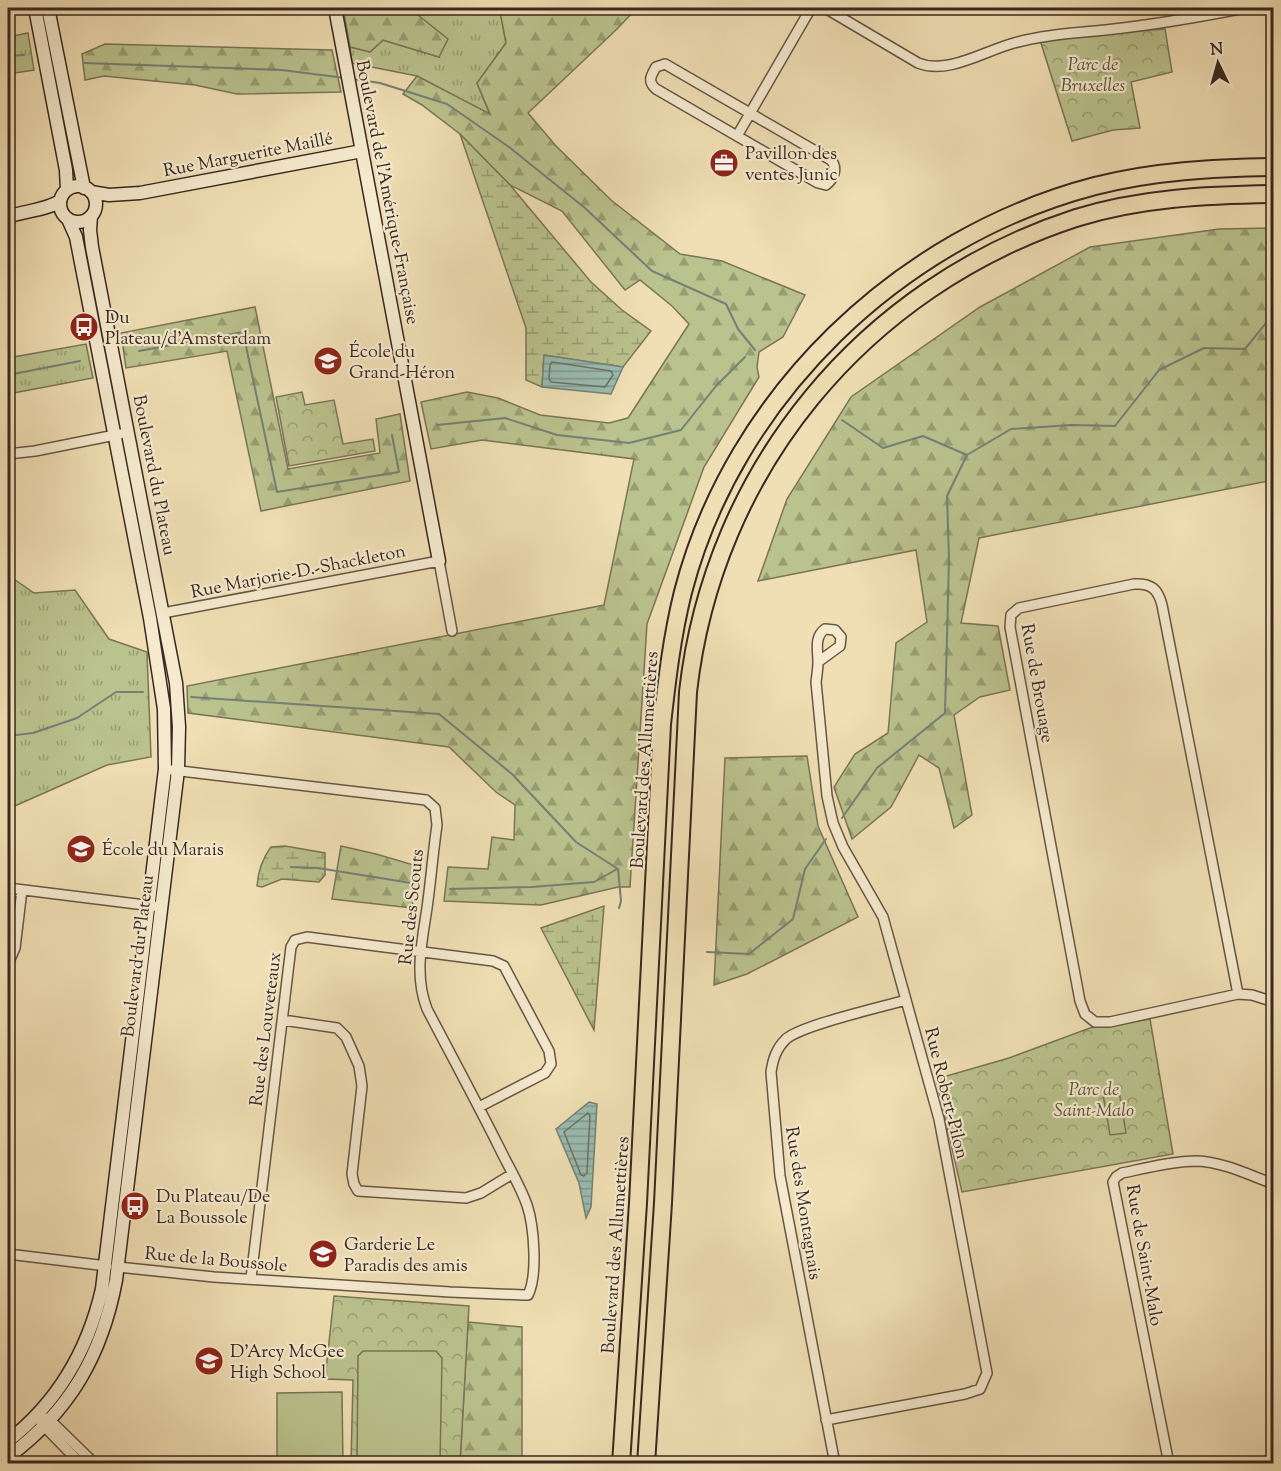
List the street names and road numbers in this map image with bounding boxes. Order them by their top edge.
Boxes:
street label: Boulevard de l'Amérique-Française [348,58,424,327]
street label: Rue Marguerite Maillé [161,127,335,185]
street label: Boulevard du Plateau [125,393,181,558]
street label: Rue Marjorie-D.-Shackleton [189,539,408,607]
street label: Rue de Brouage [1013,622,1059,745]
street label: Boulevard des Allumettières [625,651,667,870]
street label: Rue des Scouts [394,848,432,967]
street label: Boulevard du Plateau [116,874,162,1039]
street label: Rue des Louveteaux [245,950,289,1108]
street label: Rue Robert-Pilon [916,1025,974,1162]
street label: Rue des Montagnais [777,1125,827,1282]
street label: Boulevard des Allumettières [596,1136,638,1355]
street label: Rue de Saint-Malo [1118,1183,1168,1328]
street label: Rue de la Boussole [143,1242,288,1280]

